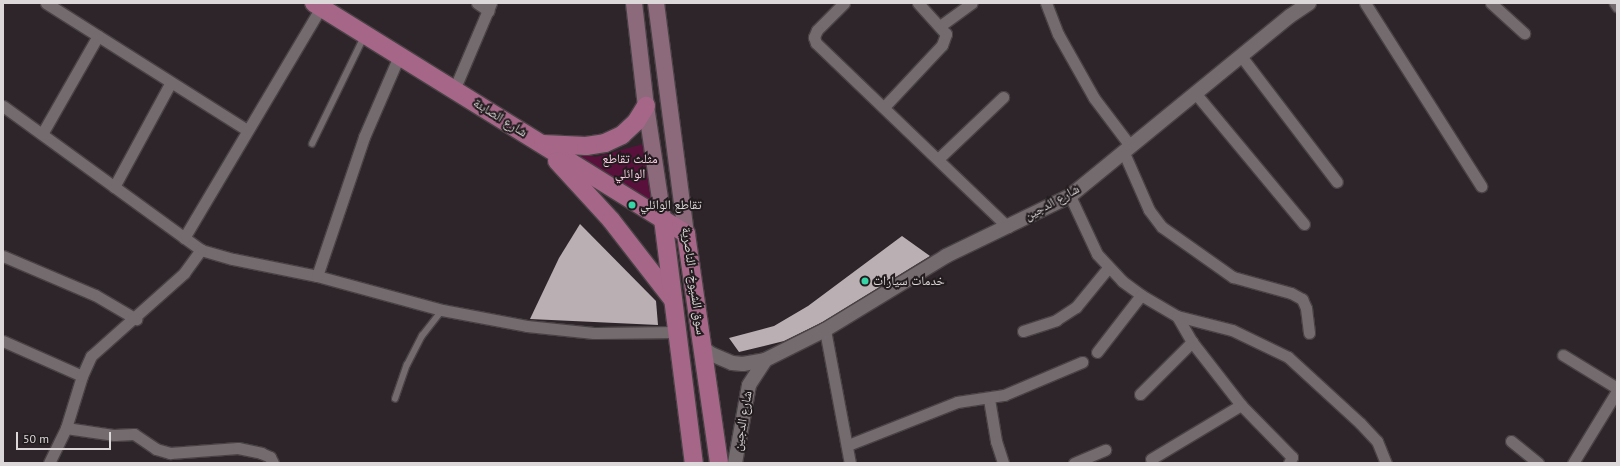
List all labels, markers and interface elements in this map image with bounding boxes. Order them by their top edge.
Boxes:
street label: شارع الصابئة [470,95,530,141]
park label: مثلث تقاطع الوائلي [602,152,658,183]
street label: شارع الدجين [1022,181,1082,225]
place label: تقاطع الوائلي [640,197,702,213]
marker: تقاطع الوائلي [627,200,637,210]
street label: سوق الشيوخ - الناصرية [678,225,708,337]
place label: خدمات سيارات [873,273,945,289]
marker: خدمات سيارات [860,276,870,286]
street label: شارع الدجين [730,390,756,452]
scale bar [18,424,113,450]
text: 50 m [23,431,49,446]

